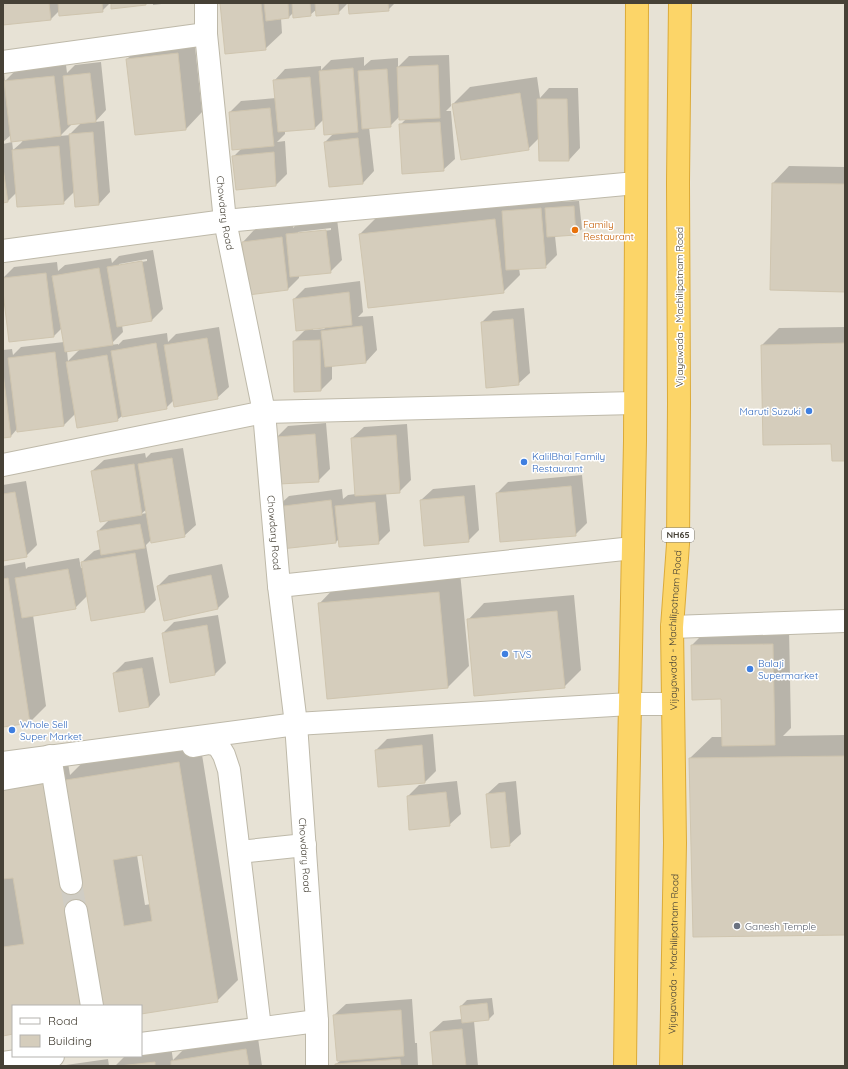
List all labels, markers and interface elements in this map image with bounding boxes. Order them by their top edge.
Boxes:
street label: Chowdary Road [213,175,237,251]
place label: Family Restaurant [583,218,635,243]
marker: Family Restaurant [570,225,580,235]
street label: Vijayawada - Machilipatnam Road [673,227,686,387]
place label: Maruti Suzuki [740,405,801,418]
marker: Maruti Suzuki [804,406,814,416]
place label: KalilBhai Family Restaurant [532,450,605,475]
marker: KalilBhai Family Restaurant [519,457,529,467]
street label: Chowdary Road [264,495,284,571]
road number: NH65 [662,528,694,542]
street label: Vijayawada - Machilipatnam Road [666,550,685,710]
place label: TVS [513,648,532,661]
marker: TVS [500,649,510,659]
place label: Balaji Supermarket [758,657,819,682]
marker: Balaji Supermarket [745,664,755,674]
place label: Whole Sell Super Market [20,718,83,743]
marker: Whole Sell Super Market [7,725,17,735]
street label: Chowdary Road [296,817,314,893]
street label: Vijayawada - Machilipatnam Road [666,874,681,1034]
place label: Ganesh Temple [745,920,817,933]
marker: Ganesh Temple [732,921,742,931]
legend [12,1005,142,1057]
text: Road [48,1013,78,1028]
text: Building [48,1033,92,1048]

